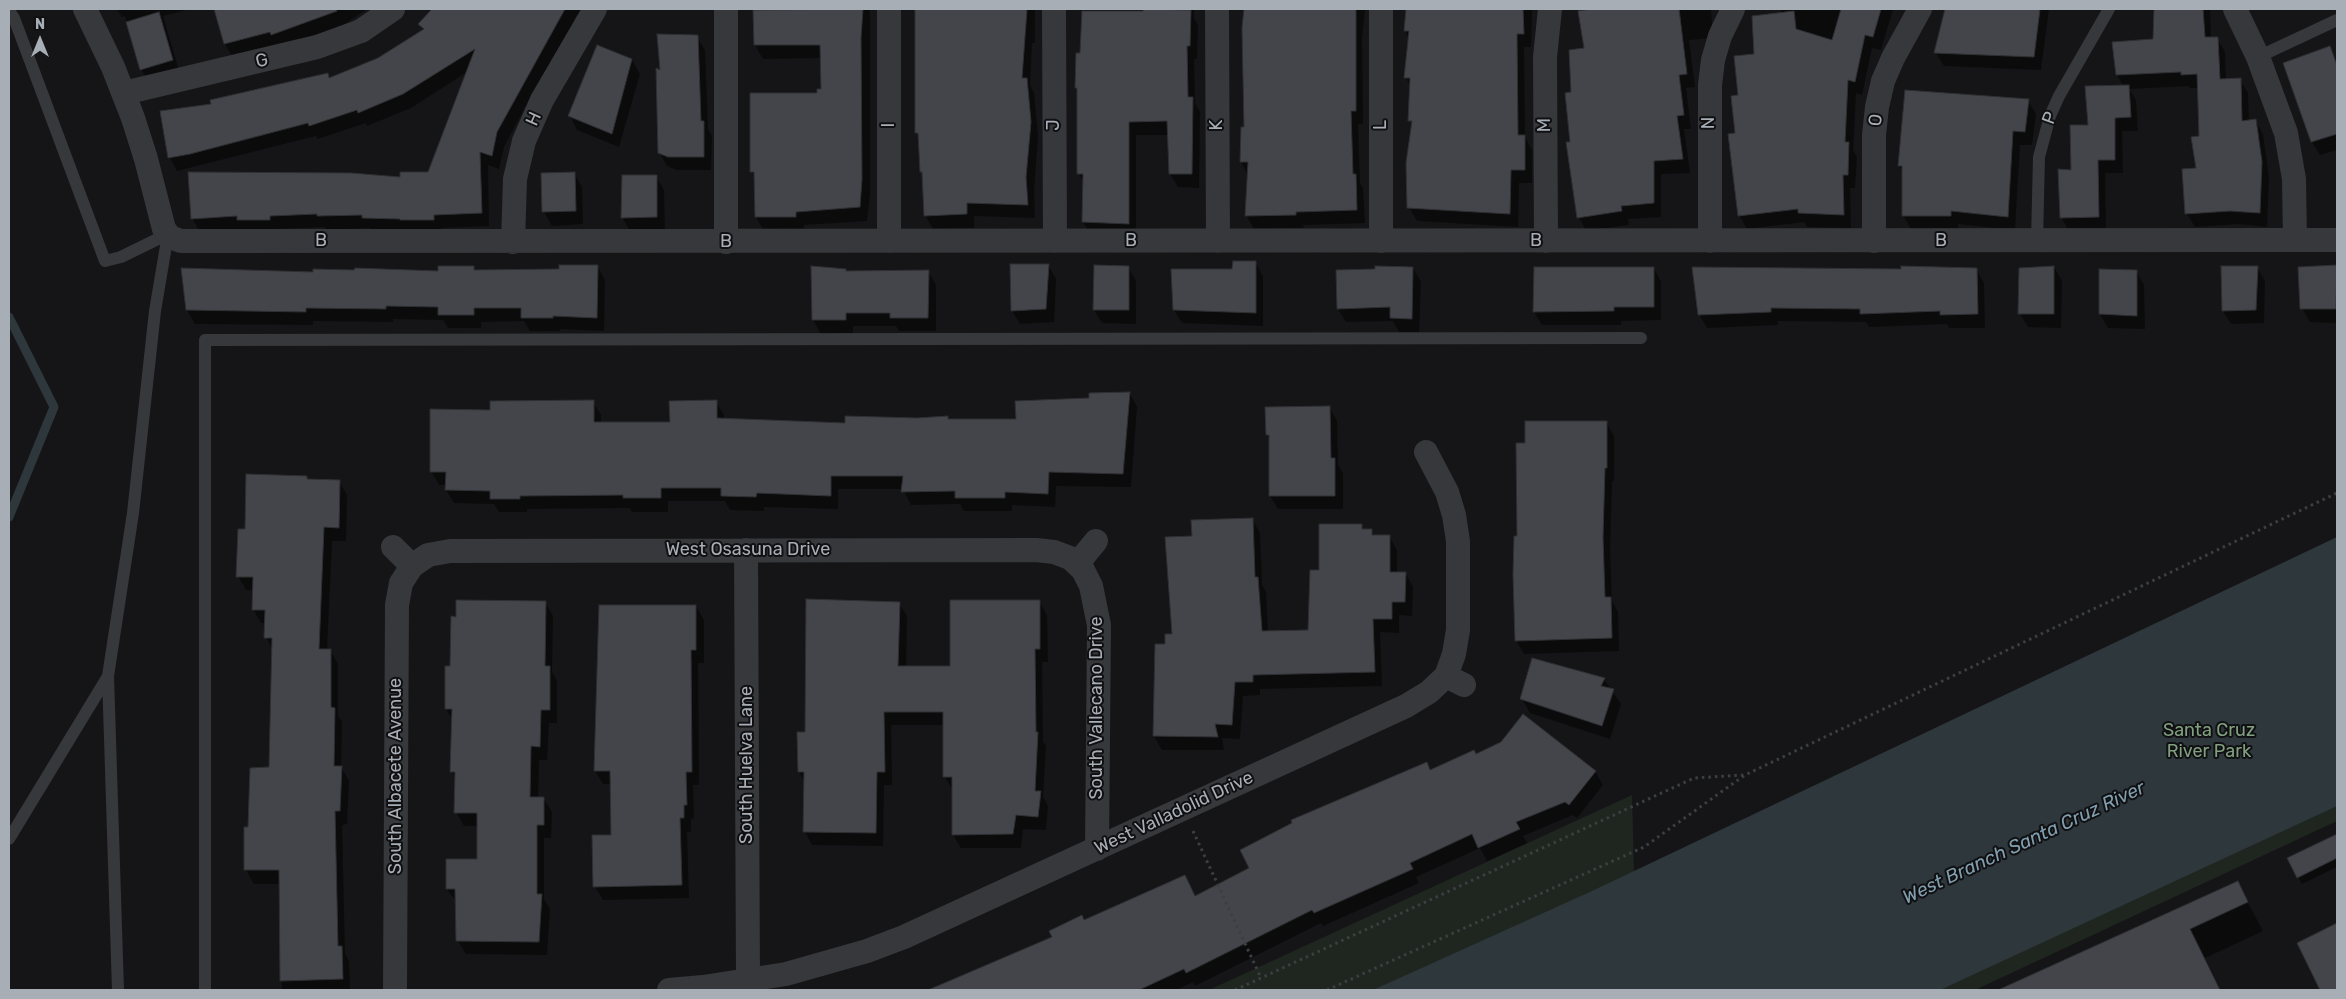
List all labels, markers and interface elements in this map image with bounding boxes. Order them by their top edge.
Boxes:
north arrow [15,15,65,65]
text: N [35,16,45,33]
street label: G [253,49,271,73]
street label: H [522,109,546,129]
street label: P [2038,109,2062,127]
street label: O [1865,113,1887,127]
street label: N [1698,117,1720,129]
street label: M [1534,118,1556,132]
street label: J [1043,119,1065,131]
street label: K [1206,120,1228,130]
street label: L [1370,120,1392,130]
street label: I [878,123,900,127]
street label: B [315,230,327,252]
street label: B [1125,230,1137,252]
street label: B [1530,230,1542,252]
street label: B [1935,230,1947,252]
street label: B [720,231,732,253]
street label: West Osasuna Drive [666,539,830,561]
street label: South Vallecano Drive [1086,616,1108,800]
street label: South Albacete Avenue [385,678,407,874]
street label: South Huelva Lane [736,686,758,844]
park label: Santa Cruz River Park [2163,720,2255,762]
street label: West Valladolid Drive [1091,767,1257,859]
water label: West Branch Santa Cruz River [1899,777,2149,909]

